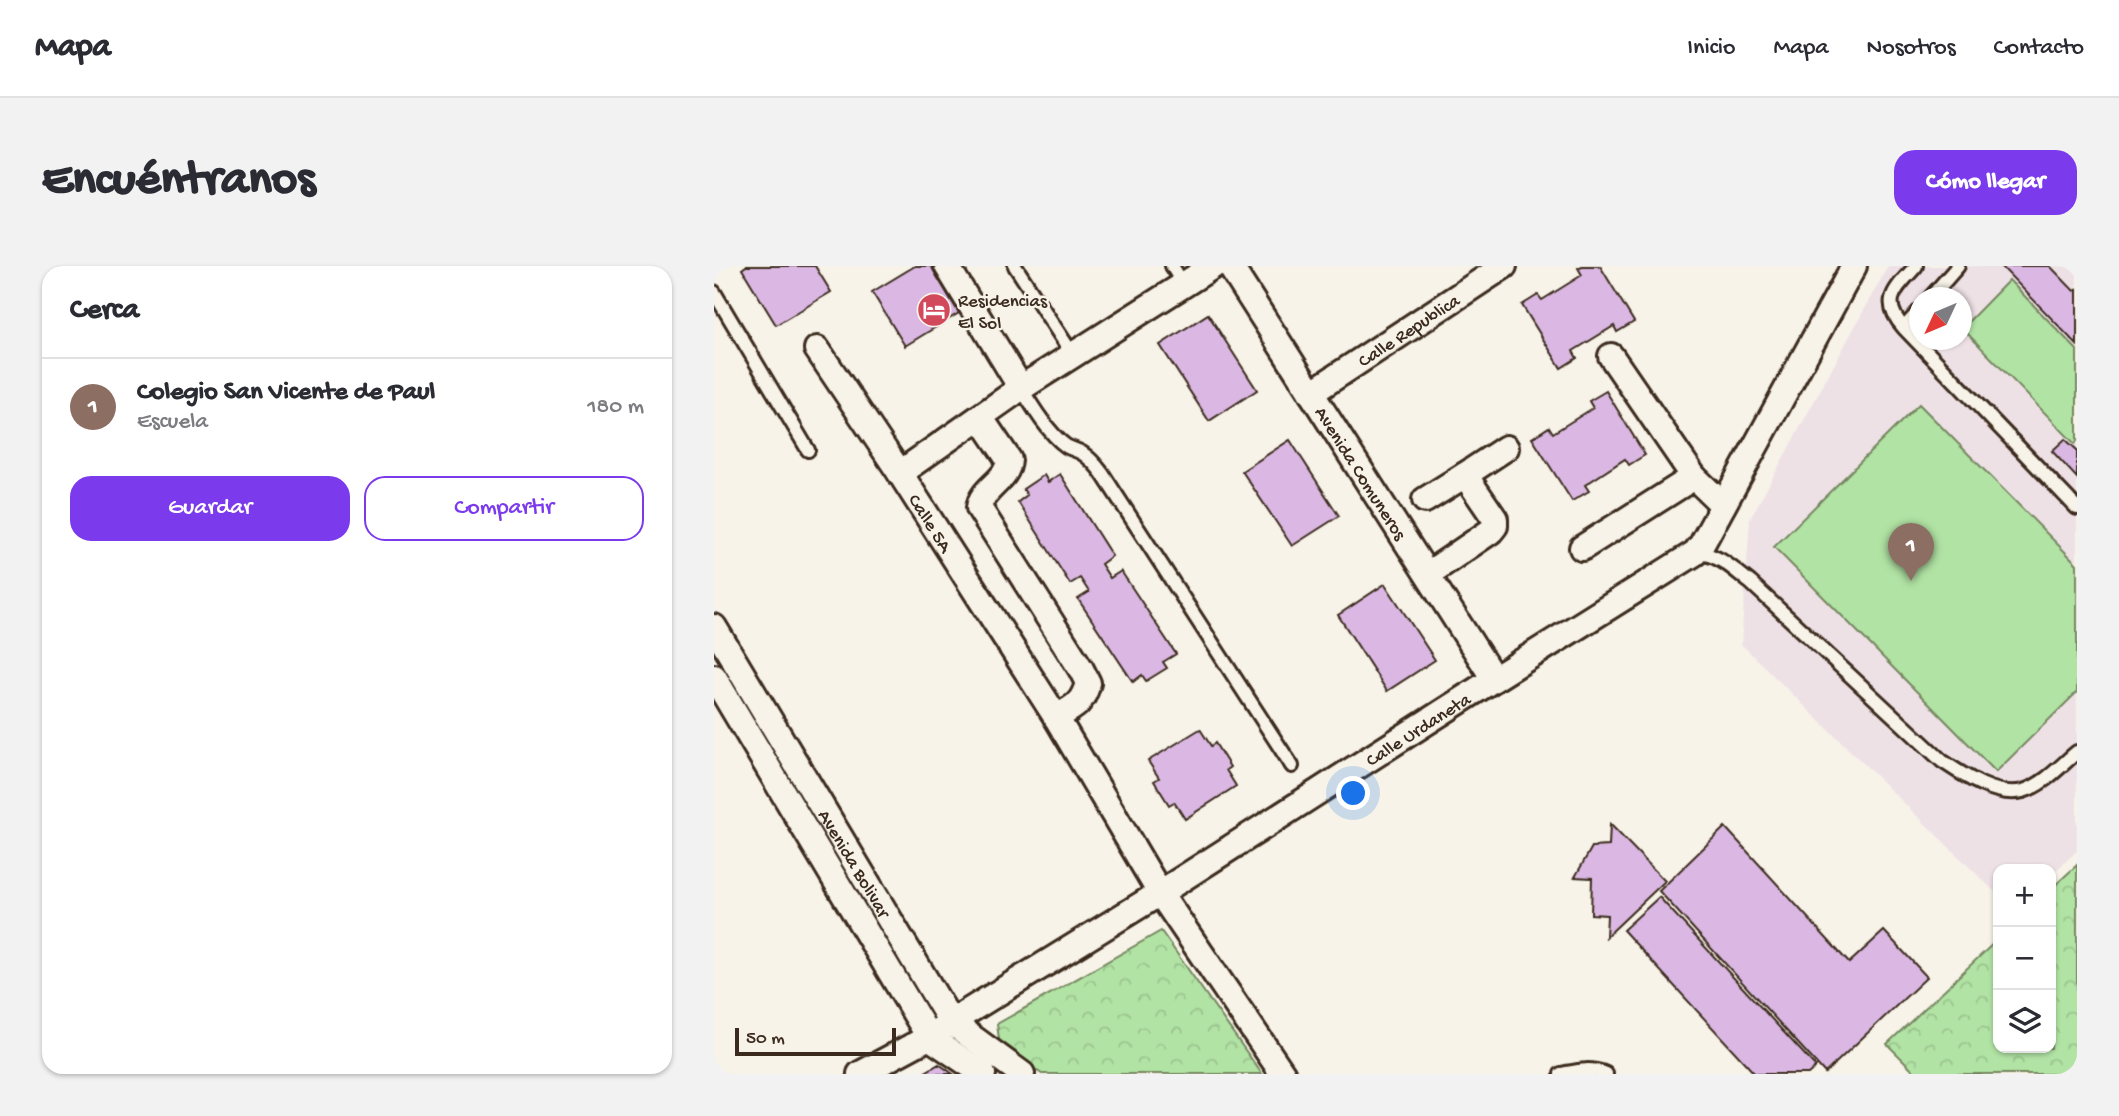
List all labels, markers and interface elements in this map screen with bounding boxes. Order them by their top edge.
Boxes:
text: Mapa [35,29,111,67]
text: Inicio [1687,34,1735,63]
text: Mapa [1773,34,1829,63]
text: Nosotros [1867,34,1956,63]
text: Contacto [1994,34,2084,63]
button: Cómo llegar [1894,150,2077,215]
text: Encuéntranos [42,153,315,211]
north arrow [1909,287,1972,350]
street label: Calle Republica [1355,290,1466,374]
hotel icon: Residencias El Sol [915,291,953,329]
place label: Residencias El Sol [958,291,1048,336]
text: Cerca [70,294,139,329]
text: Colegio San Vicente de Paul [137,378,435,409]
text: 1 [88,394,98,421]
text: 180 m [587,394,644,421]
street label: Avenida Comuneros [1308,403,1411,546]
text: Escuela [137,409,208,436]
button: Guardar [70,476,350,541]
button: Compartir [364,476,644,541]
street label: Calle 5A [902,491,957,559]
pin: 1 [1888,523,1934,581]
street label: Calle Urdaneta [1362,688,1477,773]
your location [1336,776,1370,810]
street label: Avenida Bolivar [811,806,895,925]
map controls [1993,864,2056,1053]
button: + [1993,864,2056,927]
button: − [1993,927,2056,990]
button: layers [1993,990,2056,1053]
scale bar [735,1025,896,1057]
text: 50 m [746,1028,785,1051]

